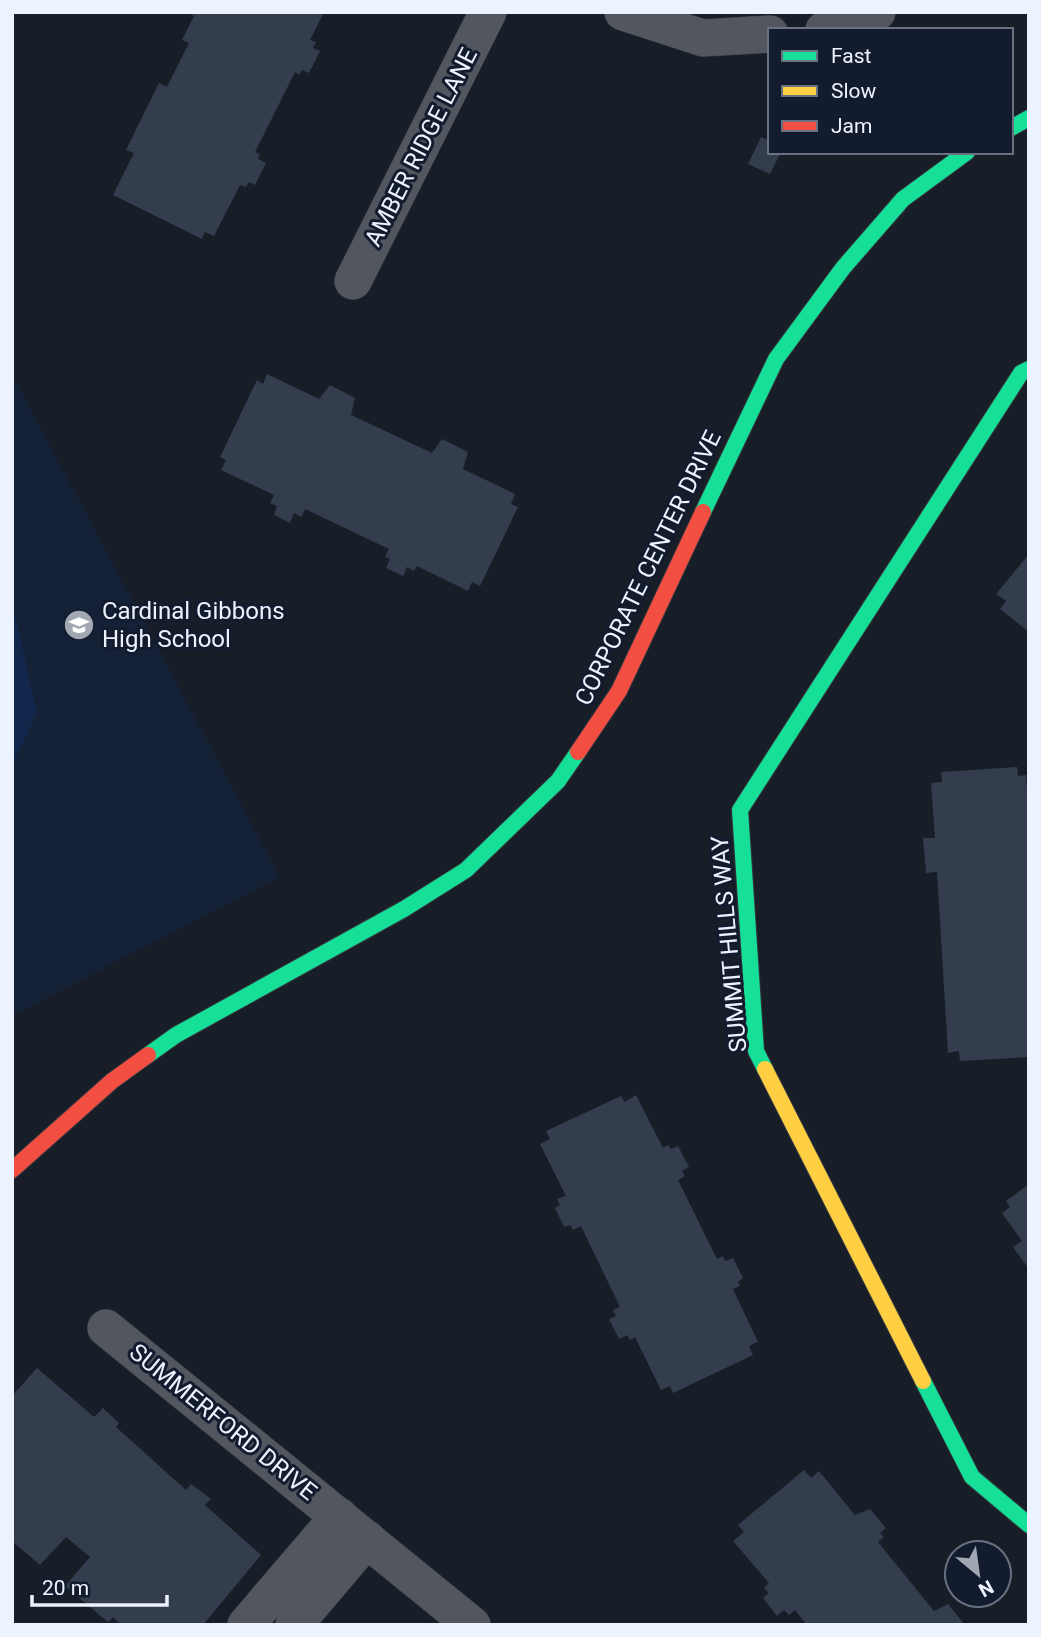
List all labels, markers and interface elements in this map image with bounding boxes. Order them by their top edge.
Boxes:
legend [768,28,1013,154]
street label: AMBER RIDGE LANE [359,43,483,251]
text: Fast [831,44,872,68]
text: Slow [831,79,877,103]
text: Jam [831,114,872,138]
street label: CORPORATE CENTER DRIVE [569,426,727,710]
place label: Cardinal Gibbons High School [102,597,285,653]
school or university icon: Cardinal Gibbons High School [62,608,96,642]
street label: SUMMIT HILLS WAY [706,834,752,1053]
street label: SUMMERFORD DRIVE [124,1338,322,1506]
north arrow [943,1539,1013,1609]
scale bar [32,1564,166,1608]
text: N [975,1575,997,1602]
text: 20 m [42,1576,89,1600]

